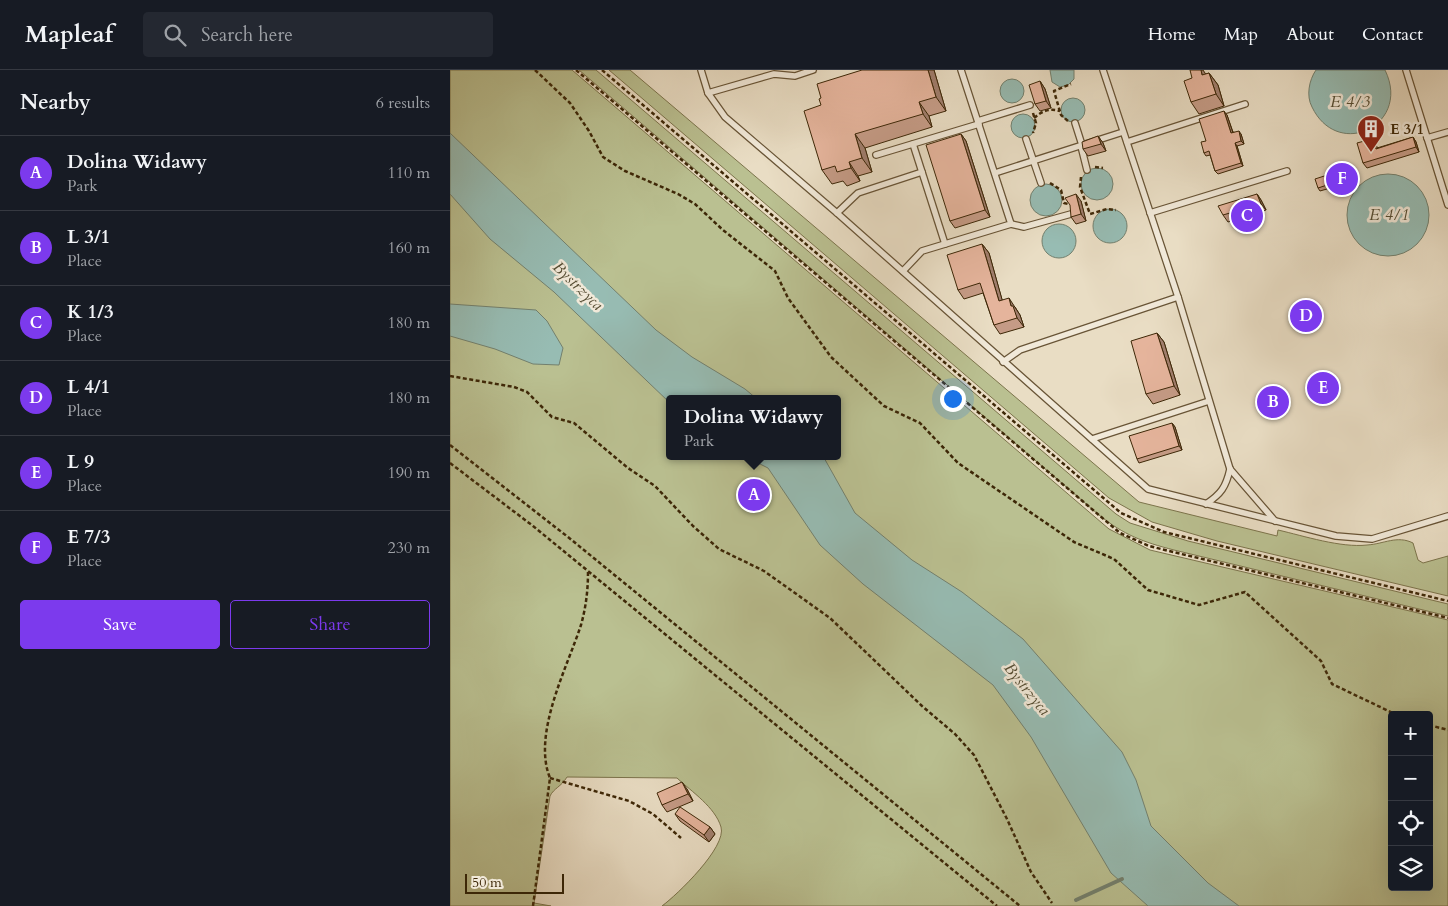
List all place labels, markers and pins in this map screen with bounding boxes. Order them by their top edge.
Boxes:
building icon: E 3/1 [1356,114,1386,153]
place label: E 3/1 [1390,119,1424,139]
pin: F [1326,160,1358,198]
pin: C [1231,197,1263,235]
pin: D [1290,297,1322,335]
pin: E [1307,369,1339,407]
pin: B [1257,383,1289,421]
pin: A [738,476,770,514]

